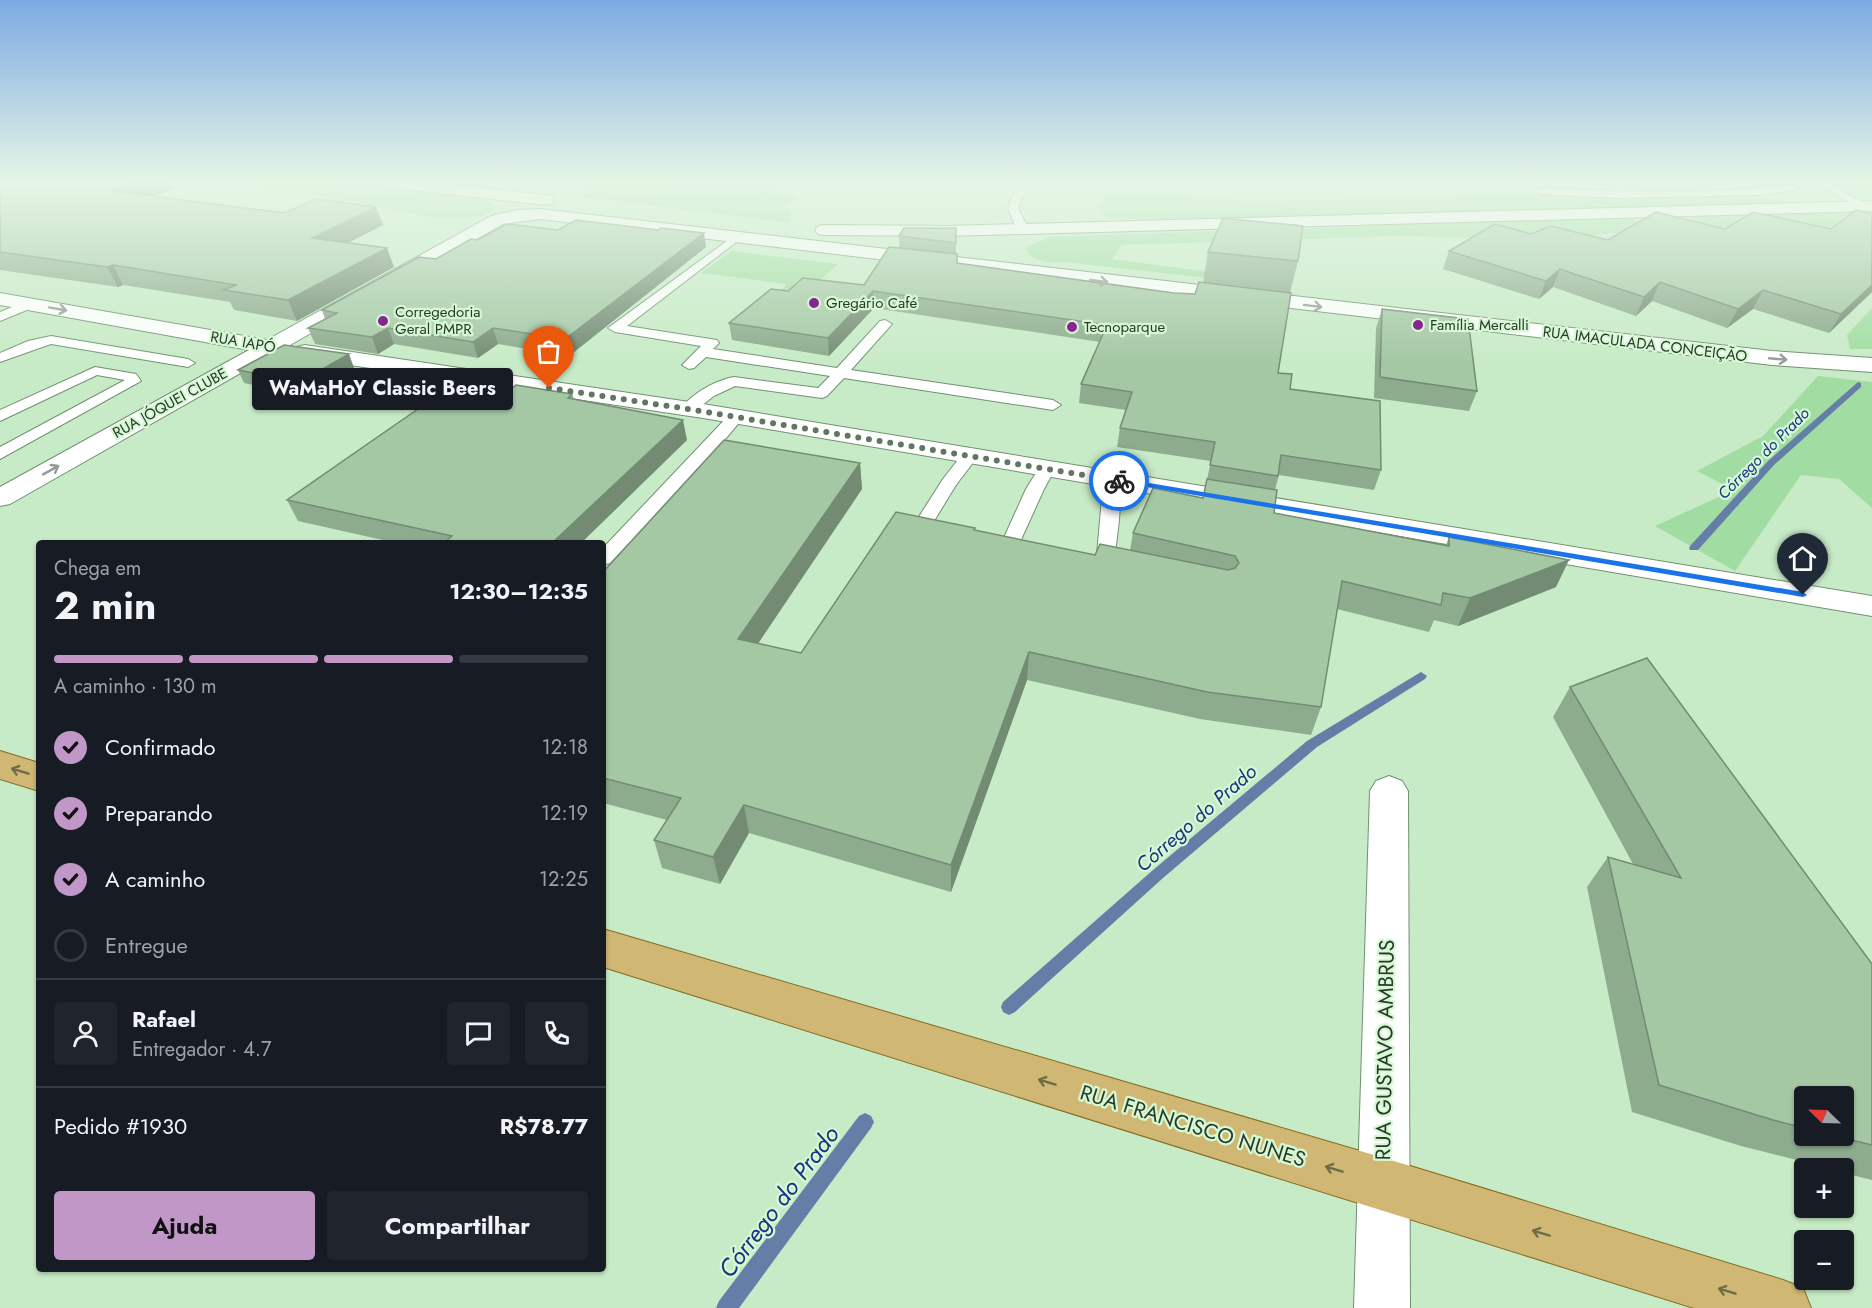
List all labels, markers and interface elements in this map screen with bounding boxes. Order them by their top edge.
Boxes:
one-way arrow [1088,275,1108,286]
place label: Gregário Café [826,292,918,314]
marker: Gregário Café [807,296,821,310]
one-way arrow [1303,300,1323,311]
place label: Corregedoria Geral PMPR [395,301,481,340]
one-way arrow [47,304,67,315]
marker: Corregedoria Geral PMPR [376,314,390,328]
place label: Família Mercalli [1430,314,1529,336]
place label: Tecnoparque [1084,316,1166,338]
marker: Família Mercalli [1411,318,1425,332]
marker: Tecnoparque [1065,320,1079,334]
street label: RUA IMACULADA CONCEIÇÃO [1541,321,1749,367]
street label: RUA IAPÓ [209,325,277,359]
pin [523,326,574,388]
icon: bag [532,335,565,368]
one-way arrow [1768,354,1788,365]
street label: RUA JÓQUEI CLUBE [109,362,231,444]
callout: WaMaHoY Classic Beers [252,367,513,409]
text: WaMaHoY Classic Beers [269,374,496,403]
water label: Córrego do Prado [1712,402,1815,504]
courier [1089,451,1149,511]
one-way arrow [42,464,59,476]
icon: bike [1103,465,1136,498]
pin [1777,533,1828,595]
icon: home [1786,542,1819,575]
text: Chega em [54,554,141,583]
text: 12:30–12:35 [449,575,588,607]
text: 2 min [54,577,156,634]
text: A caminho · 130 m [54,672,217,701]
icon: check [54,731,87,764]
text: Confirmado [105,731,215,763]
text: 12:18 [542,733,588,762]
water label: Córrego do Prado [1129,757,1263,879]
one-way arrow [10,765,29,776]
icon: check [54,797,87,830]
text: Preparando [105,797,213,829]
text: 12:19 [541,799,588,828]
icon: check [54,863,87,896]
text: A caminho [105,863,205,895]
text: 12:25 [539,865,588,894]
text: Entregue [105,929,188,961]
street label: RUA GUSTAVO AMBRUS [1368,939,1402,1161]
button: person [54,1002,117,1065]
button: chat [447,1002,510,1065]
button: phone [525,1002,588,1065]
text: Rafael [132,1003,196,1035]
text: Entregador · 4.7 [132,1035,272,1064]
one-way arrow [1038,1076,1057,1087]
street label: RUA FRANCISCO NUNES [1076,1077,1310,1175]
north arrow [1794,1086,1854,1146]
map controls [1794,1086,1854,1290]
text: Pedido #1930 [54,1110,187,1142]
text: R$78.77 [500,1110,588,1142]
water label: Córrego do Prado [710,1118,848,1285]
button: + [1794,1158,1854,1218]
one-way arrow [1325,1163,1344,1174]
button: Ajuda [54,1191,315,1260]
button: Compartilhar [327,1191,588,1260]
one-way arrow [1532,1227,1551,1238]
button: − [1794,1230,1854,1290]
one-way arrow [1718,1285,1737,1296]

